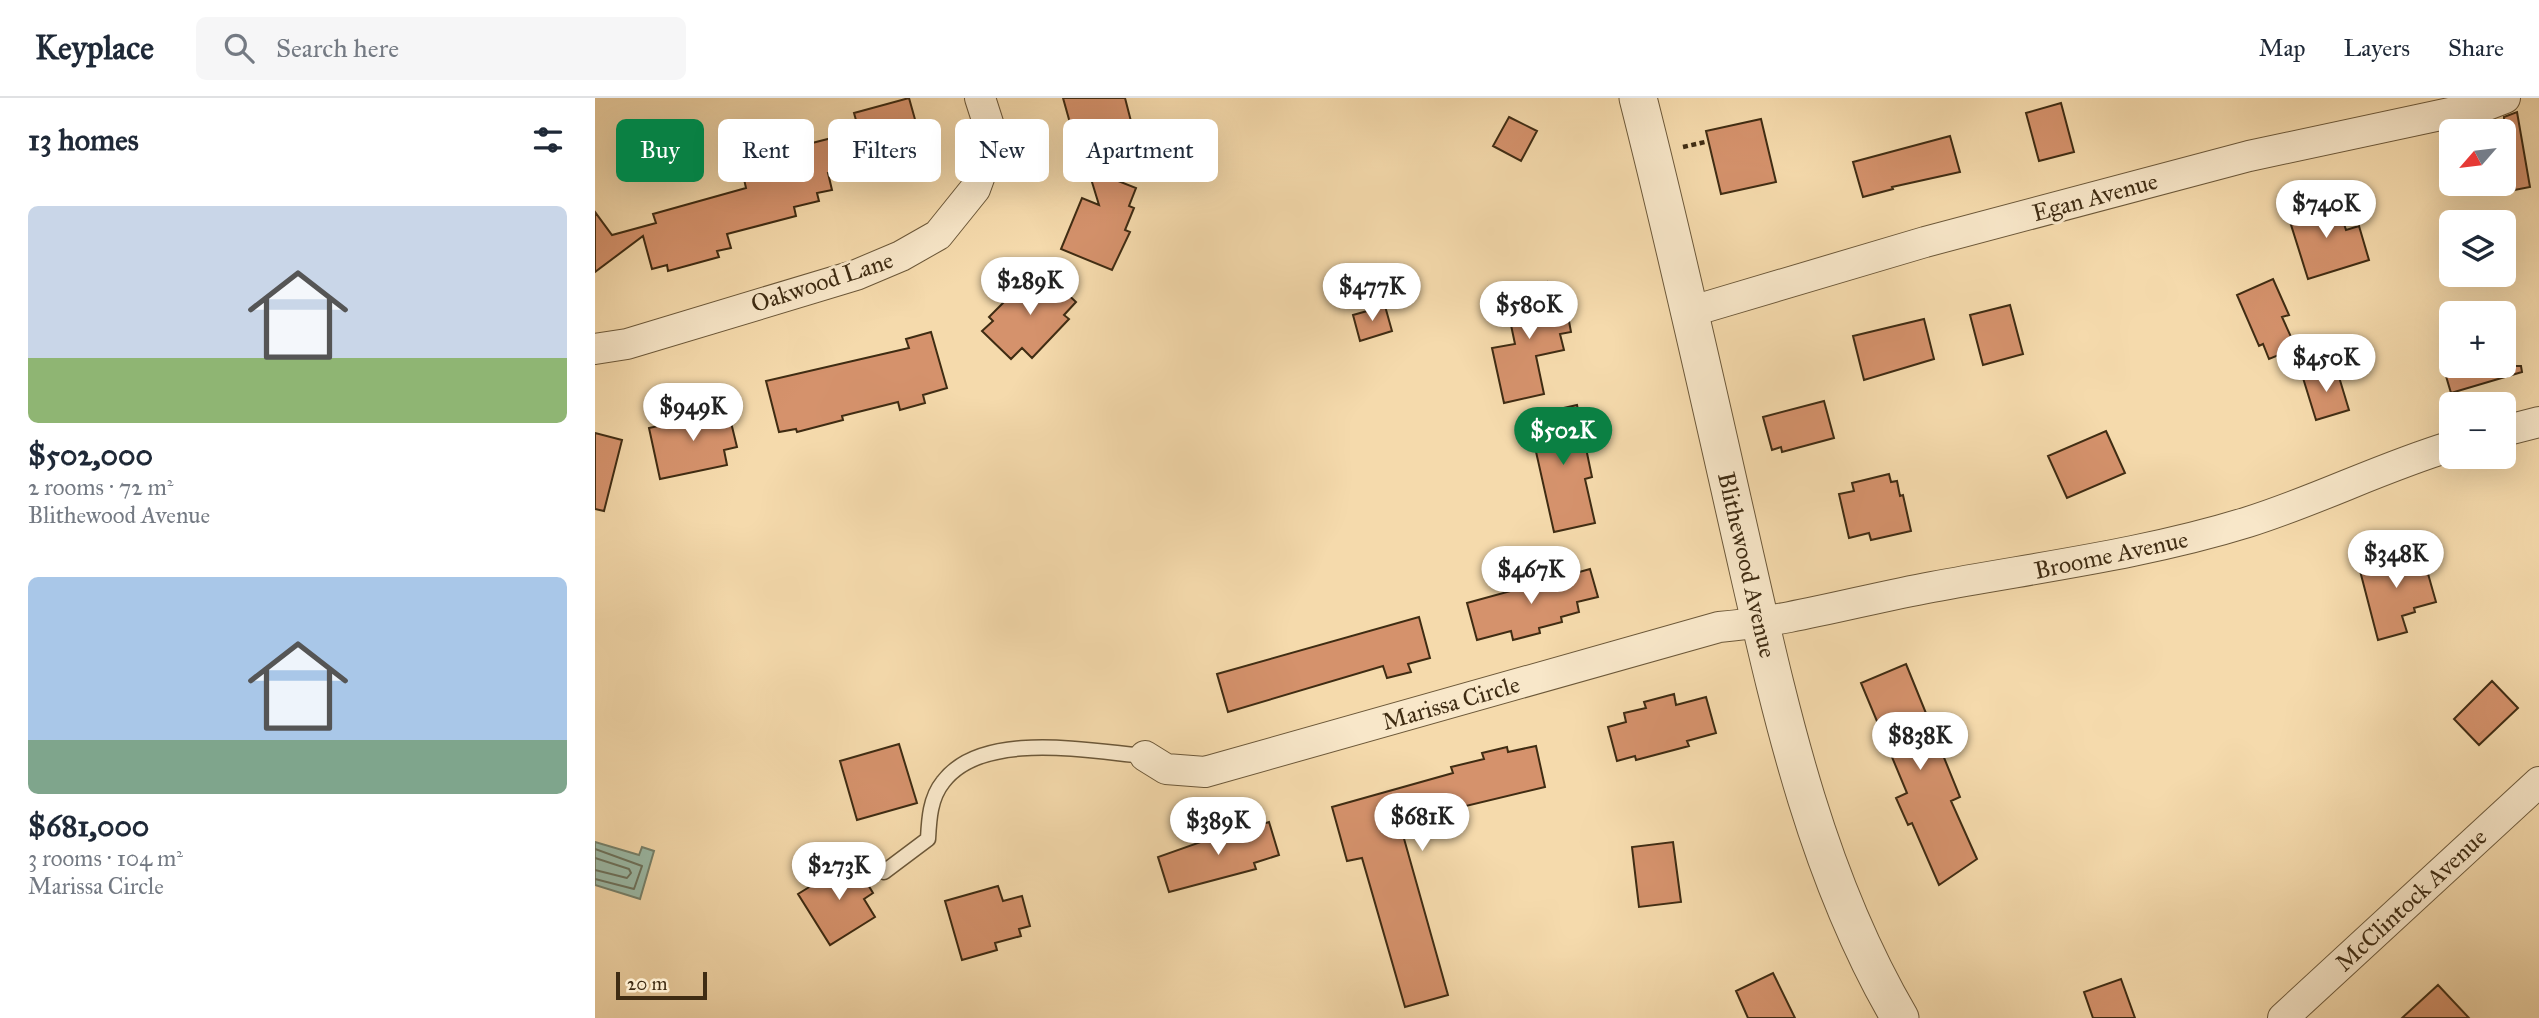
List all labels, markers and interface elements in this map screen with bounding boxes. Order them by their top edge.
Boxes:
search box [196,17,686,80]
text: Keyplace [35,28,154,68]
icon: search [220,29,258,67]
text: Search here [276,32,399,64]
text: Map [2259,33,2306,63]
text: Layers [2344,33,2410,63]
text: Share [2448,33,2504,63]
chip: Buy [616,119,704,182]
chip: Rent [718,119,814,182]
chip: Filters [828,119,941,182]
chip: New [955,119,1049,182]
chip: Apartment [1063,119,1218,182]
north arrow [2439,119,2517,196]
map controls [2439,119,2516,469]
icon: filters [529,121,567,159]
text: 13 homes [28,122,139,158]
street label: Egan Avenue [2029,166,2161,228]
pin: $740K [2277,180,2375,240]
text: $740K [2292,189,2360,217]
button: layers [2439,210,2516,287]
street label: Oakwood Lane [747,245,897,319]
icon: home [235,252,361,378]
pin: $289K [981,258,1079,317]
pin: $477K [1323,264,1421,323]
text: $289K [997,266,1063,294]
text: $477K [1339,272,1405,300]
pin: $580K [1480,282,1578,341]
text: $580K [1496,290,1562,318]
button: + [2439,301,2516,378]
pin: $450K [2277,334,2375,394]
text: $450K [2292,343,2360,371]
pin: $949K [644,384,742,443]
text: $949K [659,392,727,420]
button: − [2439,392,2516,469]
pin: $502K [1514,408,1612,467]
text: $502K [1530,416,1596,444]
text: $502,000 [28,437,153,473]
street label: Blithewood Avenue [1711,469,1783,661]
text: 2 rooms · 72 m² [28,473,173,501]
text: Blithewood Avenue [28,501,210,529]
street label: Broome Avenue [2031,524,2191,586]
pin: $348K [2347,531,2445,590]
text: $348K [2364,539,2428,567]
pin: $467K [1482,546,1580,606]
text: $467K [1497,555,1565,583]
icon: home [235,623,361,749]
street label: Marissa Circle [1379,669,1523,737]
pin: $838K [1871,712,1969,772]
text: $838K [1888,721,1952,749]
pin: $681K [1373,794,1471,853]
pin: $389K [1169,798,1267,857]
text: $681K [1390,802,1454,830]
text: $389K [1186,806,1250,834]
text: $681,000 [28,808,149,844]
street label: McClintock Avenue [2329,822,2493,978]
pin: $273K [790,842,888,902]
text: 3 rooms · 104 m² [28,844,183,872]
text: $273K [808,851,870,879]
text: Marissa Circle [28,872,164,900]
scale bar [616,969,707,1001]
text: 20 m [627,972,668,995]

